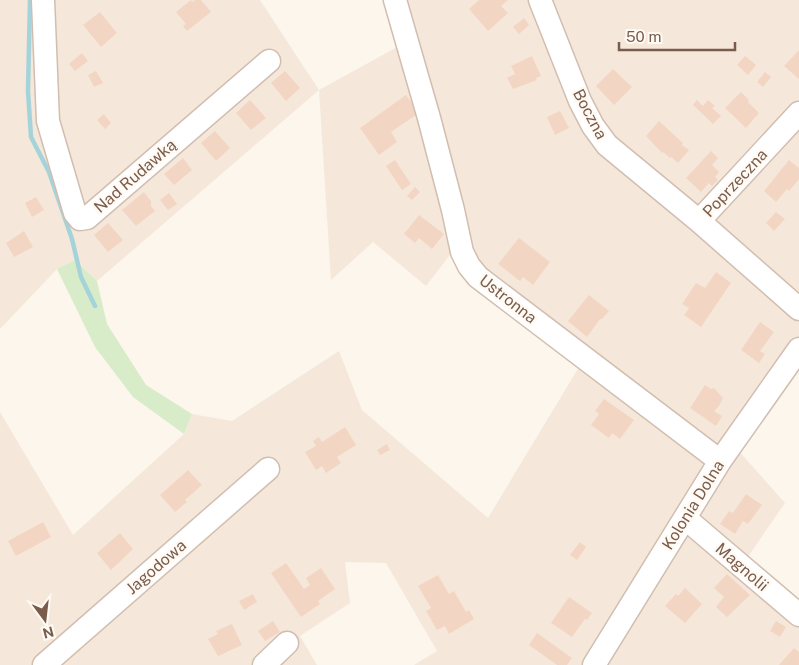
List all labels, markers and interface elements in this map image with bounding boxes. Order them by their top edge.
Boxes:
scale bar [619,20,735,52]
text: 50 m [626,28,661,45]
street label: Boczna [569,86,611,142]
street label: Nad Rudawką [90,135,180,217]
street label: Poprzeczna [699,145,771,221]
street label: Ustronna [475,271,541,327]
street label: Kolonia Dolna [658,457,728,553]
street label: Jagodowa [122,536,190,598]
street label: Magnolii [712,539,772,595]
north arrow [20,595,70,645]
text: N [41,623,56,642]

